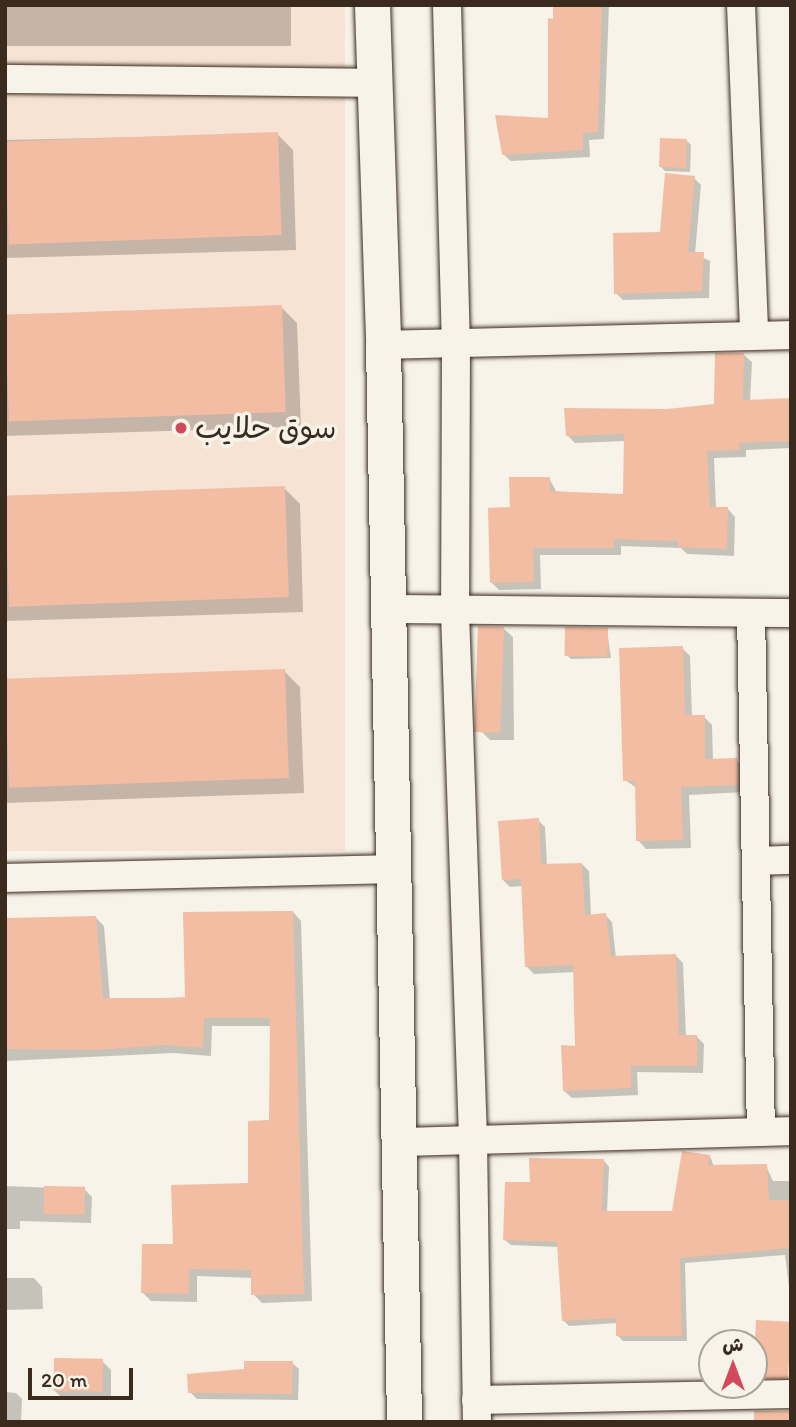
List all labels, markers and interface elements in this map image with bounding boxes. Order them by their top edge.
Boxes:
place label: سوق حلايب [195,410,336,446]
marker: سوق حلايب [173,420,189,436]
north arrow [698,1329,768,1399]
text: ش [723,1333,743,1356]
scale bar [32,1354,136,1398]
text: 20 m [41,1367,87,1392]

